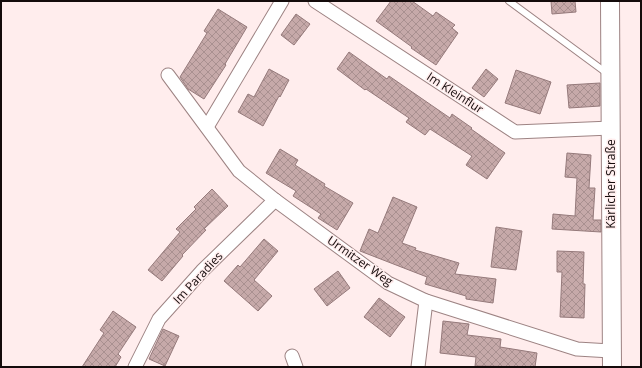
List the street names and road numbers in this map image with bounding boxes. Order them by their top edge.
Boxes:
street label: Im Kleinflur [424,68,487,117]
street label: Kärlicher Straße [602,139,619,229]
street label: Urmitzer Weg [324,232,397,290]
street label: Im Paradies [169,248,226,308]

